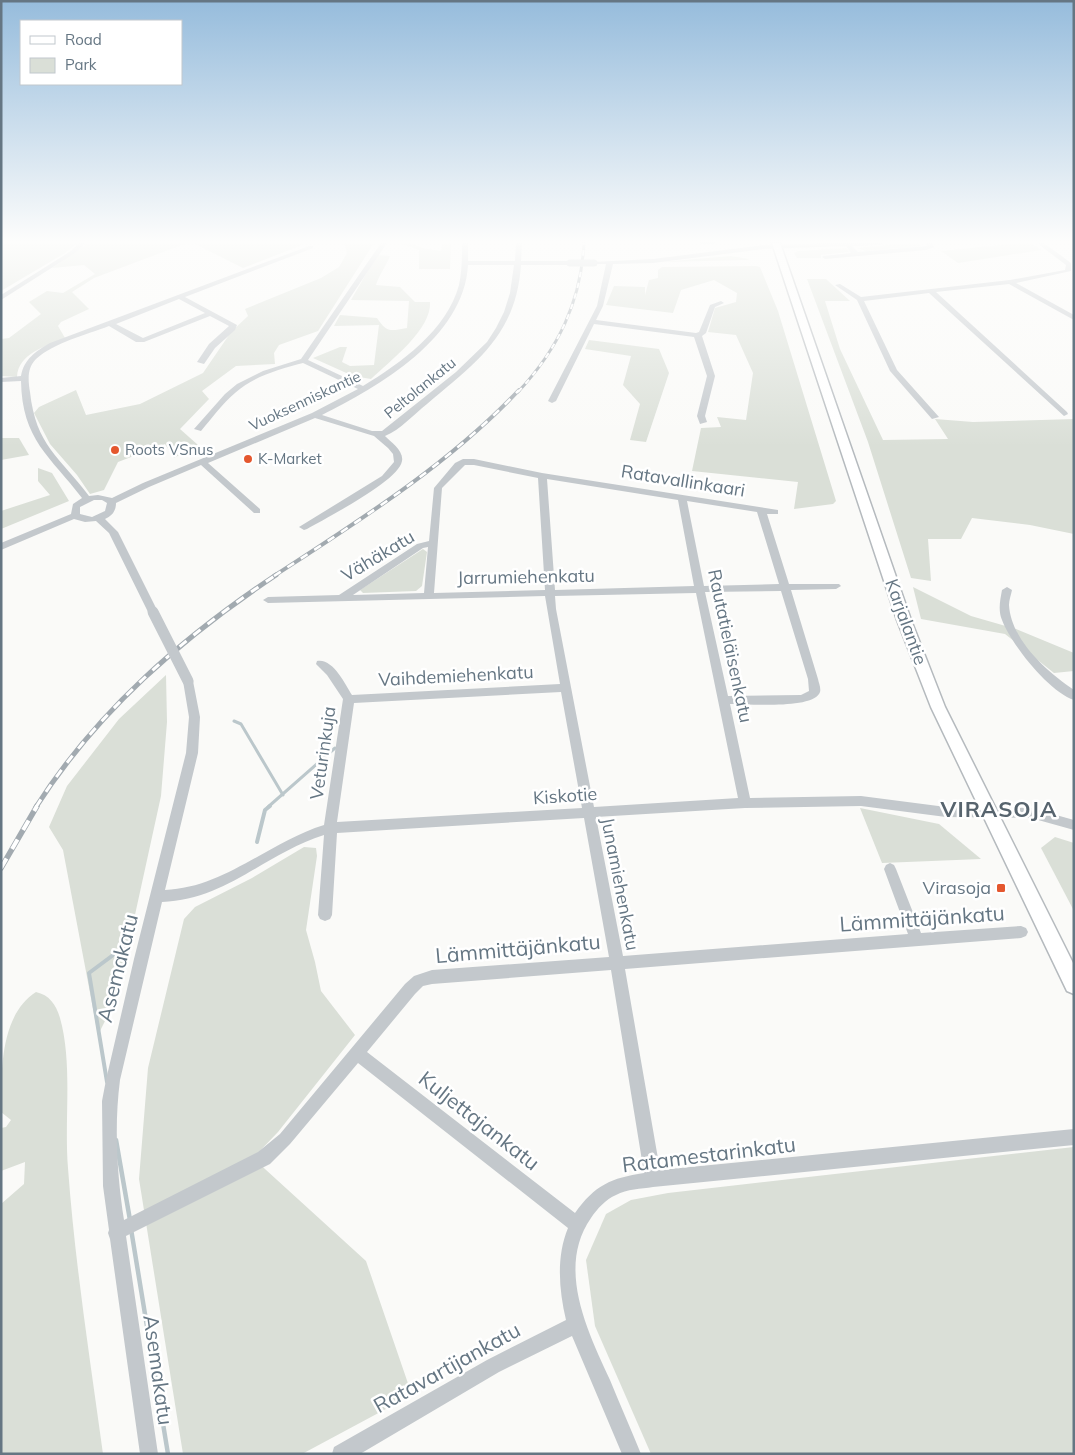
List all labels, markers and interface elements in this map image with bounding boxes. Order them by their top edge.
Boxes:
legend [20,20,182,85]
text: Road [65,30,102,49]
text: Park [65,55,97,74]
street label: Peltolankatu [380,353,459,422]
street label: Vuoksenniskantie [246,366,364,435]
place label: Roots VSnus [125,440,213,459]
marker: Roots VSnus [109,444,121,456]
place label: K-Market [258,449,322,468]
marker: K-Market [242,453,254,465]
street label: Ratavallinkaari [619,459,747,502]
street label: Vähäkatu [337,525,419,586]
street label: Jarrumiehenkatu [457,564,595,589]
street label: Rautatieläisenkatu [703,567,758,725]
street label: Karjalantie [880,576,933,668]
street label: Vaihdemiehenkatu [378,660,534,691]
street label: Veturinkuja [305,705,340,801]
street label: Kiskotie [532,782,598,809]
district label: VIRASOJA [940,795,1057,823]
street label: Junamiehenkatu [596,815,645,952]
place label: Virasoja [923,876,991,899]
marker: Virasoja [995,882,1007,894]
street label: Lämmittäjänkatu [838,899,1005,937]
street label: Asemakatu [91,911,143,1025]
street label: Lämmittäjänkatu [434,928,602,968]
street label: Kuljettajankatu [414,1065,545,1176]
street label: Ratamestarinkatu [621,1130,797,1178]
street label: Asemakatu [138,1313,180,1427]
street label: Ratavartijankatu [369,1316,524,1418]

